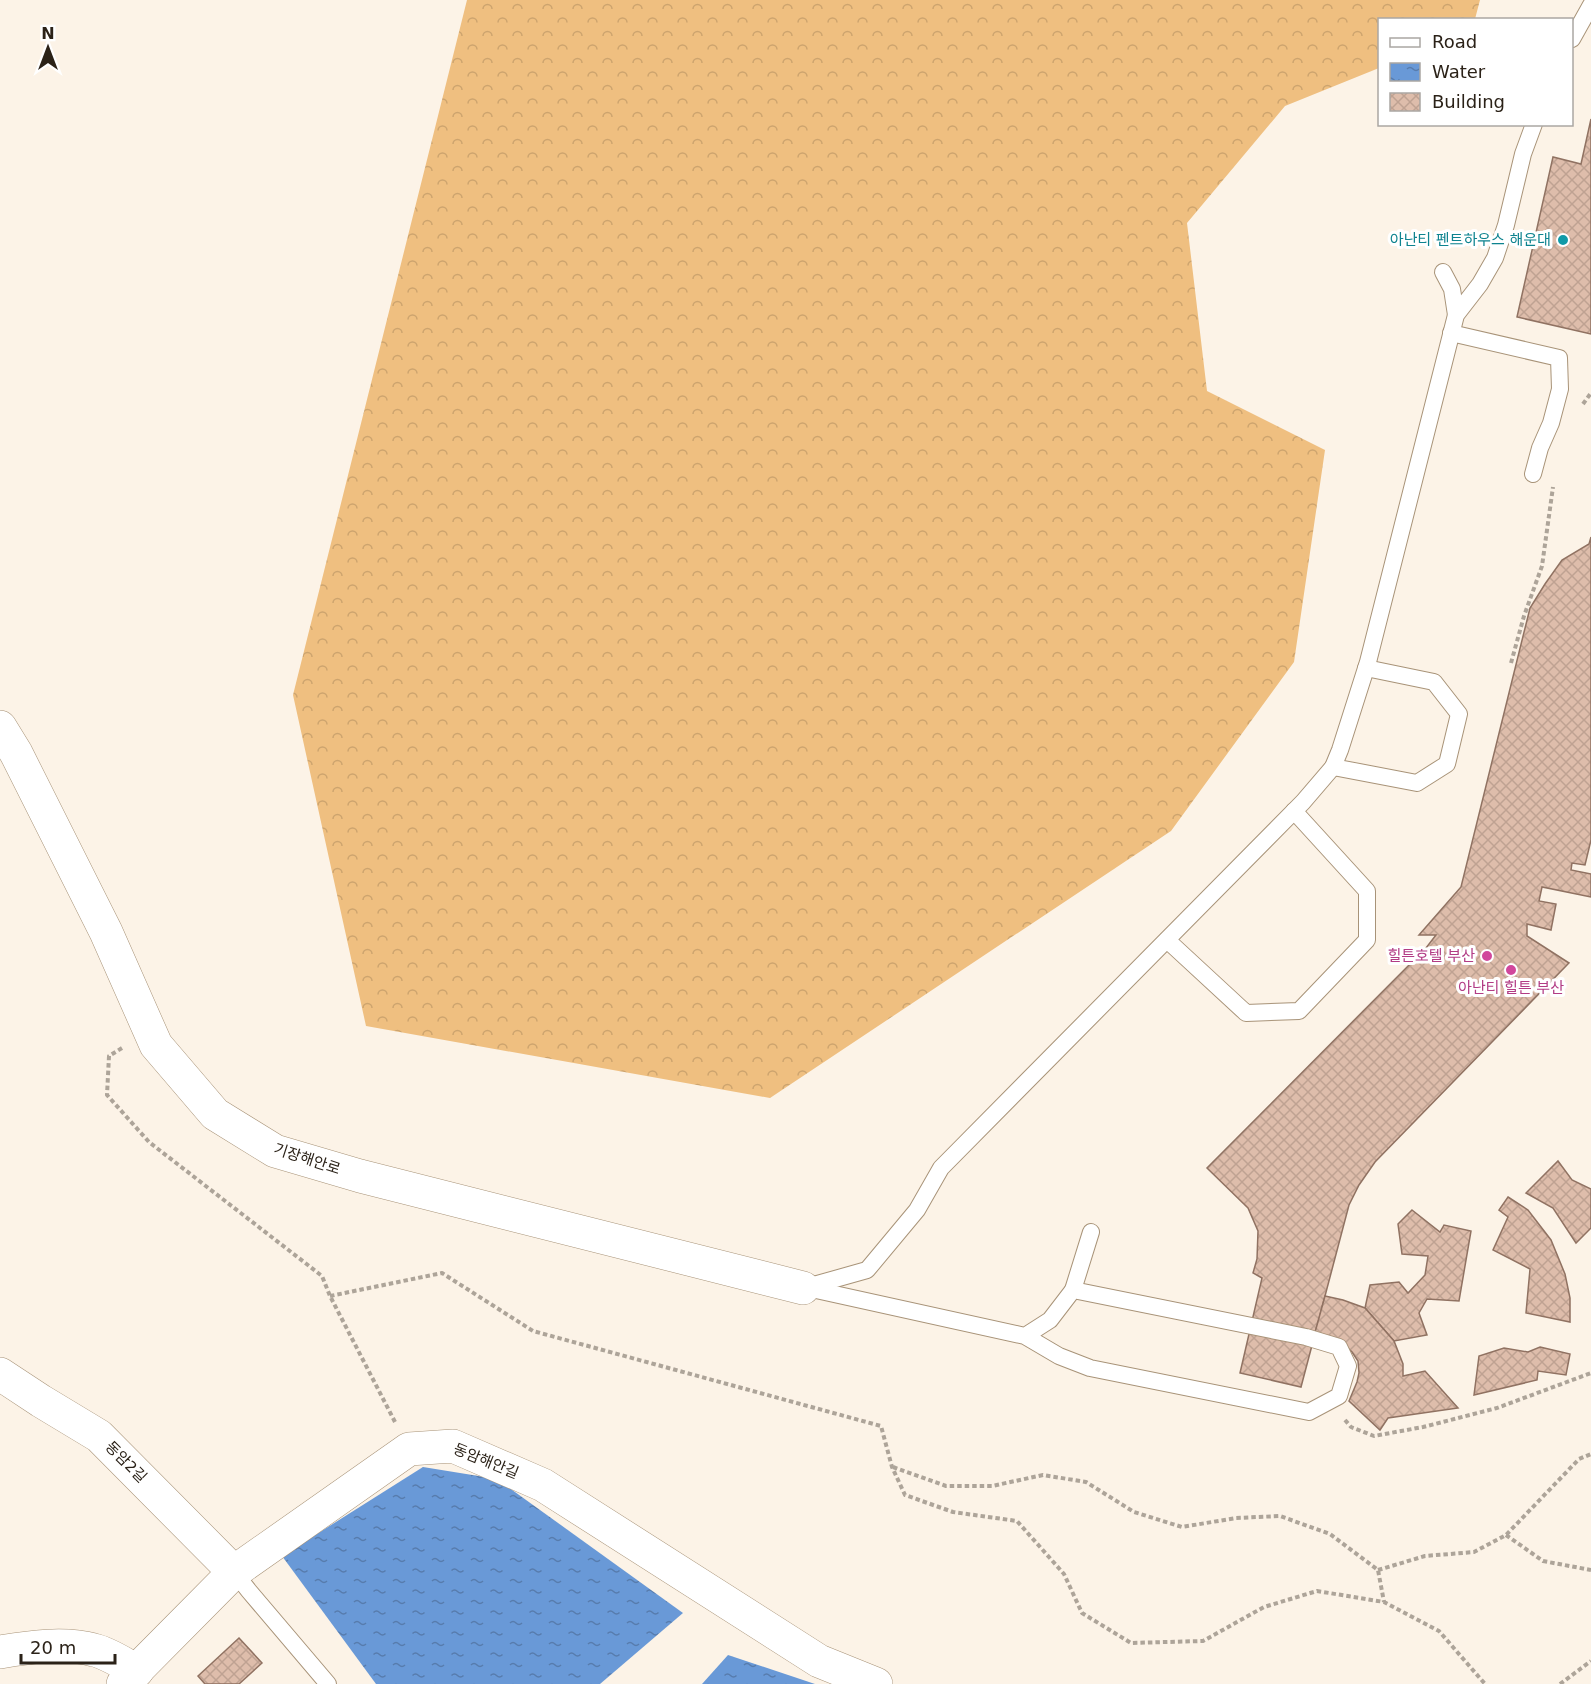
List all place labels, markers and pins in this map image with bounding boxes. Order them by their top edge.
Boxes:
place label: 아난티 펜트하우스 해운대 [1390,231,1551,249]
marker: 아난티 펜트하우스 해운대 [1556,233,1570,247]
place label: 힐튼호텔 부산 [1387,947,1475,965]
marker: 힐튼호텔 부산 [1480,949,1494,963]
marker: 아난티 힐튼 부산 [1504,963,1518,977]
place label: 아난티 힐튼 부산 [1458,979,1564,997]

